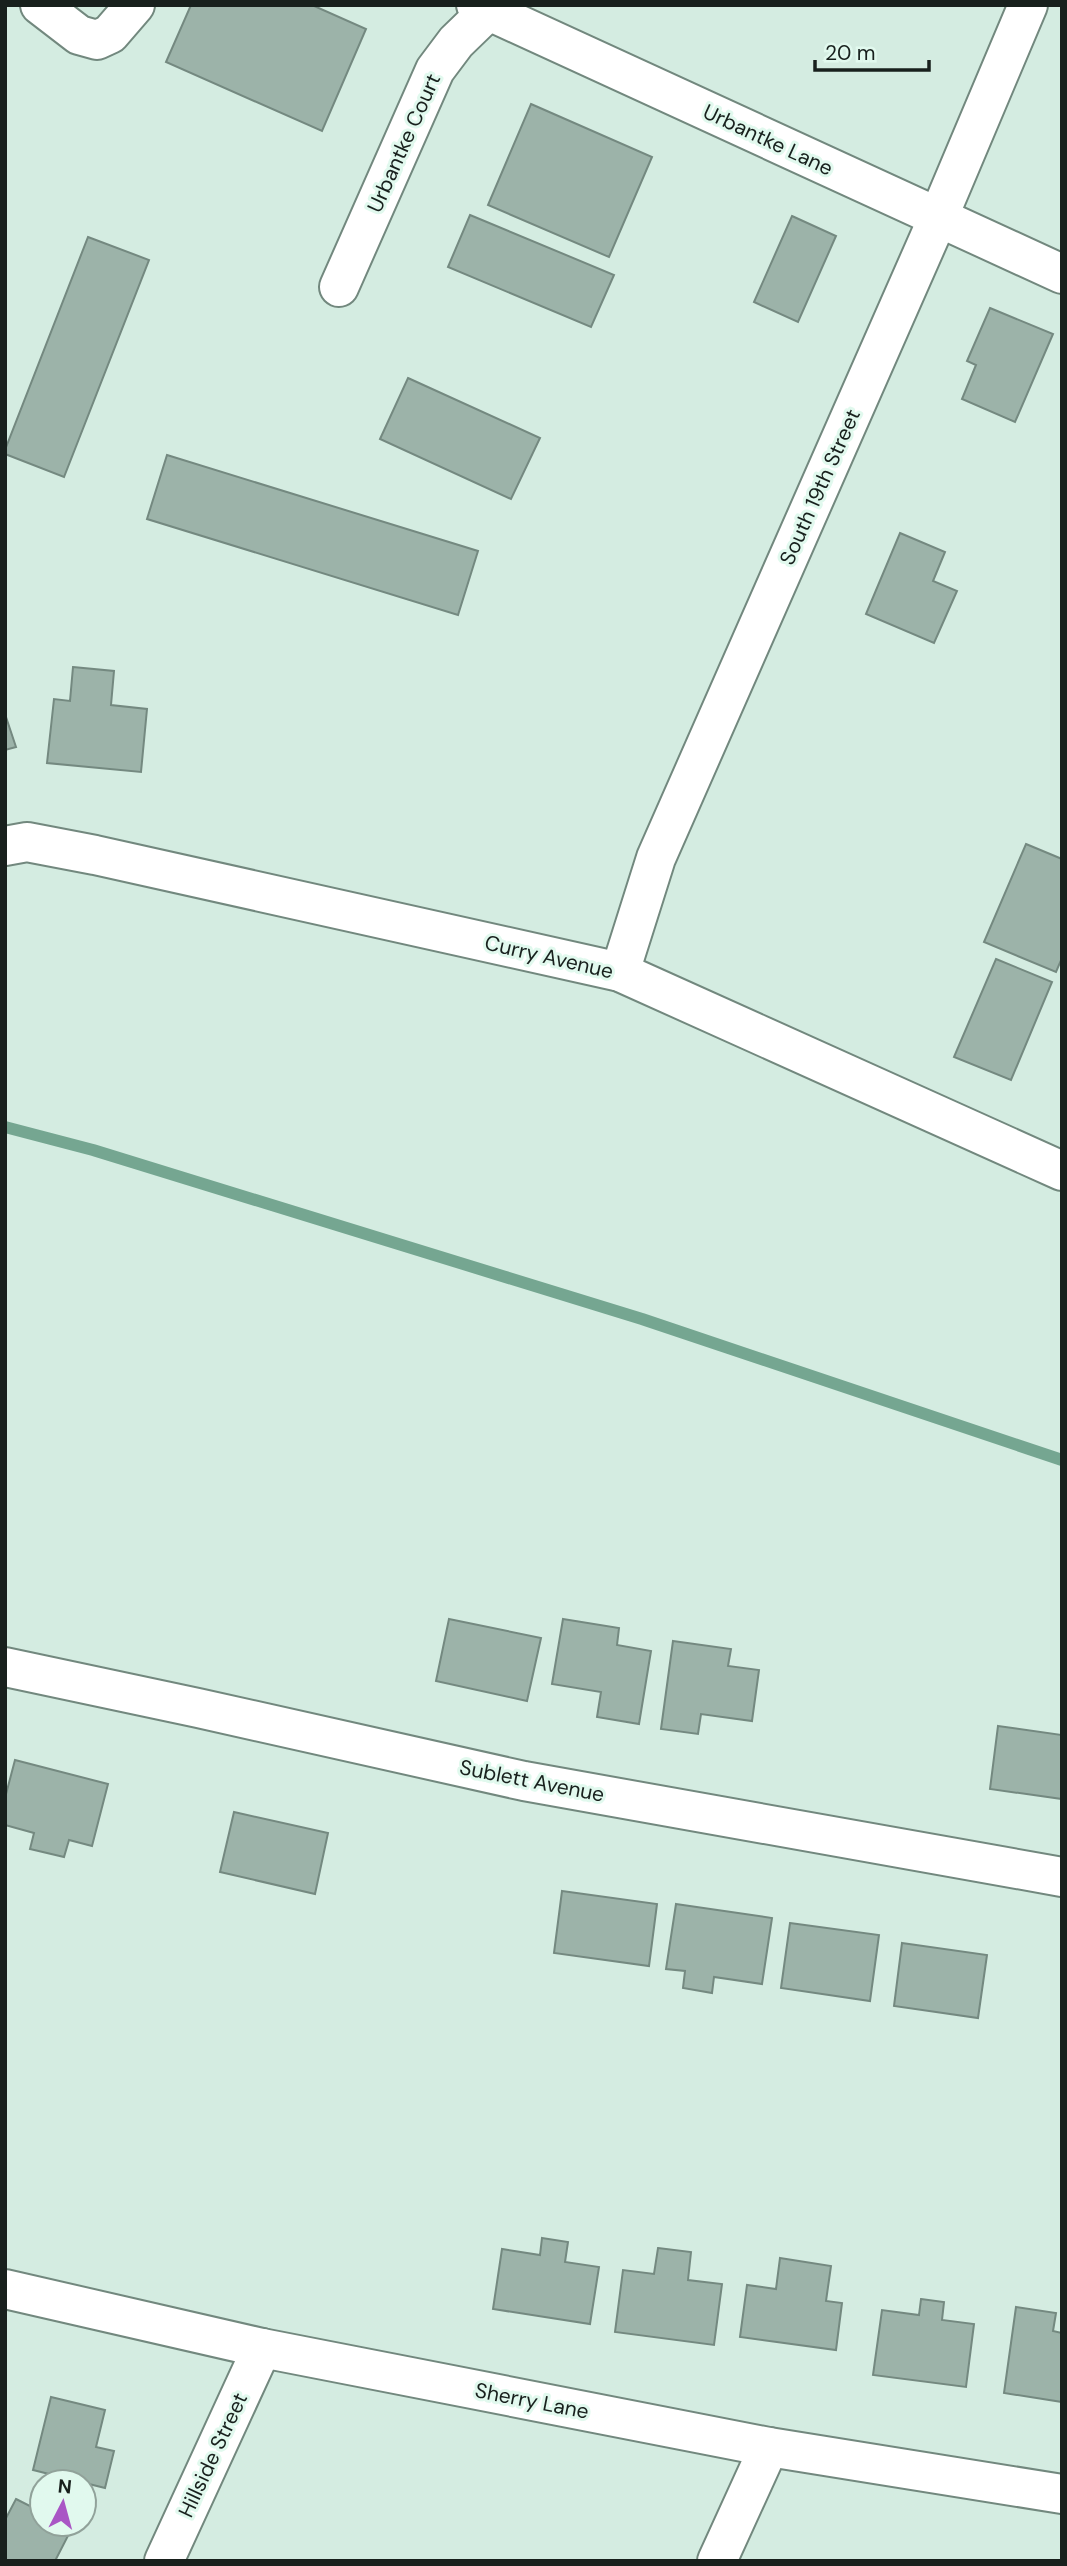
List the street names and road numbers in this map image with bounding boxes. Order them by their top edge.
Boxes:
street label: Urbantke Court [361,69,447,217]
street label: Urbantke Lane [699,98,838,182]
street label: South 19th Street [773,405,867,569]
street label: Curry Avenue [482,929,616,985]
street label: Sublett Avenue [457,1753,607,1809]
street label: Sherry Lane [473,2376,591,2426]
street label: Hillside Street [172,2388,254,2522]

